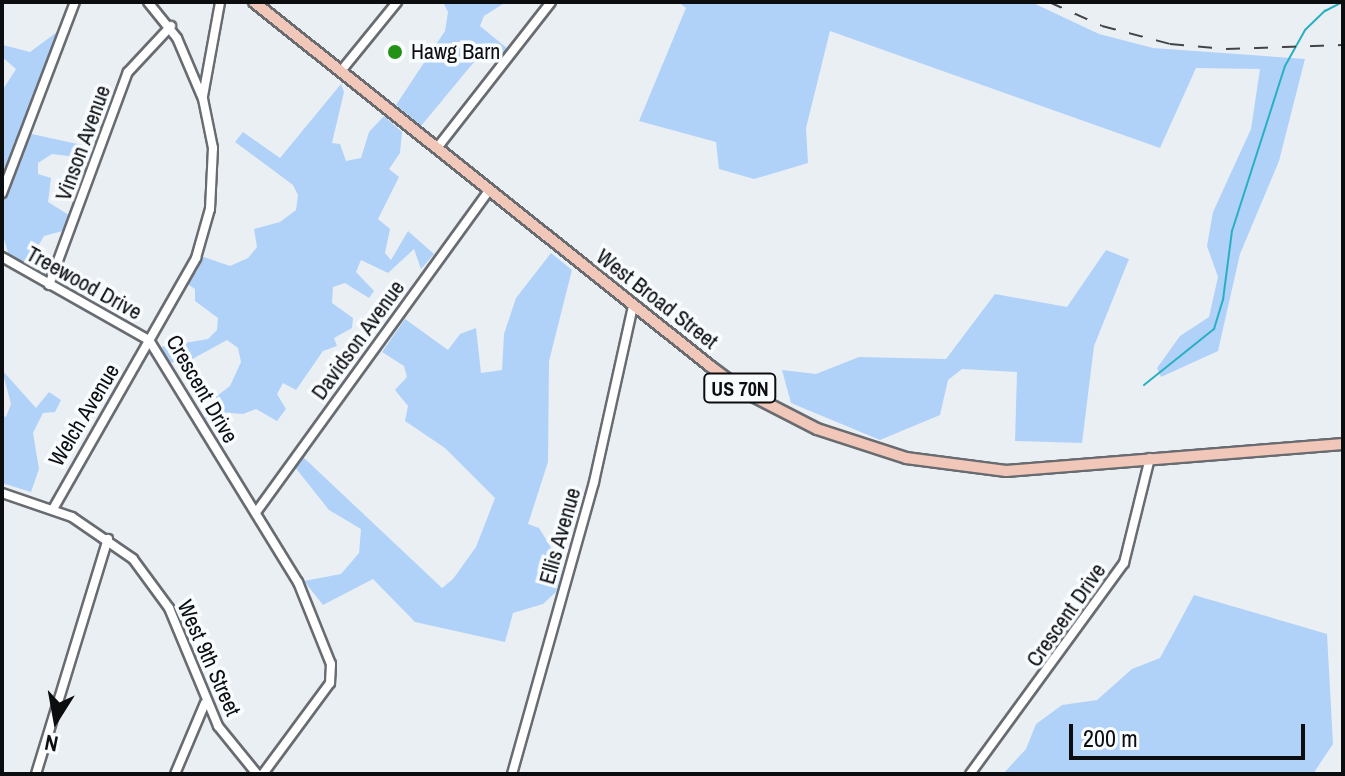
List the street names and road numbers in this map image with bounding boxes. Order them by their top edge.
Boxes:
street label: Vinson Avenue [50,81,116,205]
street label: Treewood Drive [22,241,146,325]
street label: West Broad Street [591,243,723,355]
street label: Davidson Avenue [306,275,410,405]
street label: Crescent Drive [160,330,244,448]
street label: Welch Avenue [43,359,125,471]
road number: US 70N [702,372,778,404]
street label: Ellis Avenue [534,484,586,588]
street label: Crescent Drive [1021,558,1111,672]
street label: West 9th Street [172,596,246,720]

